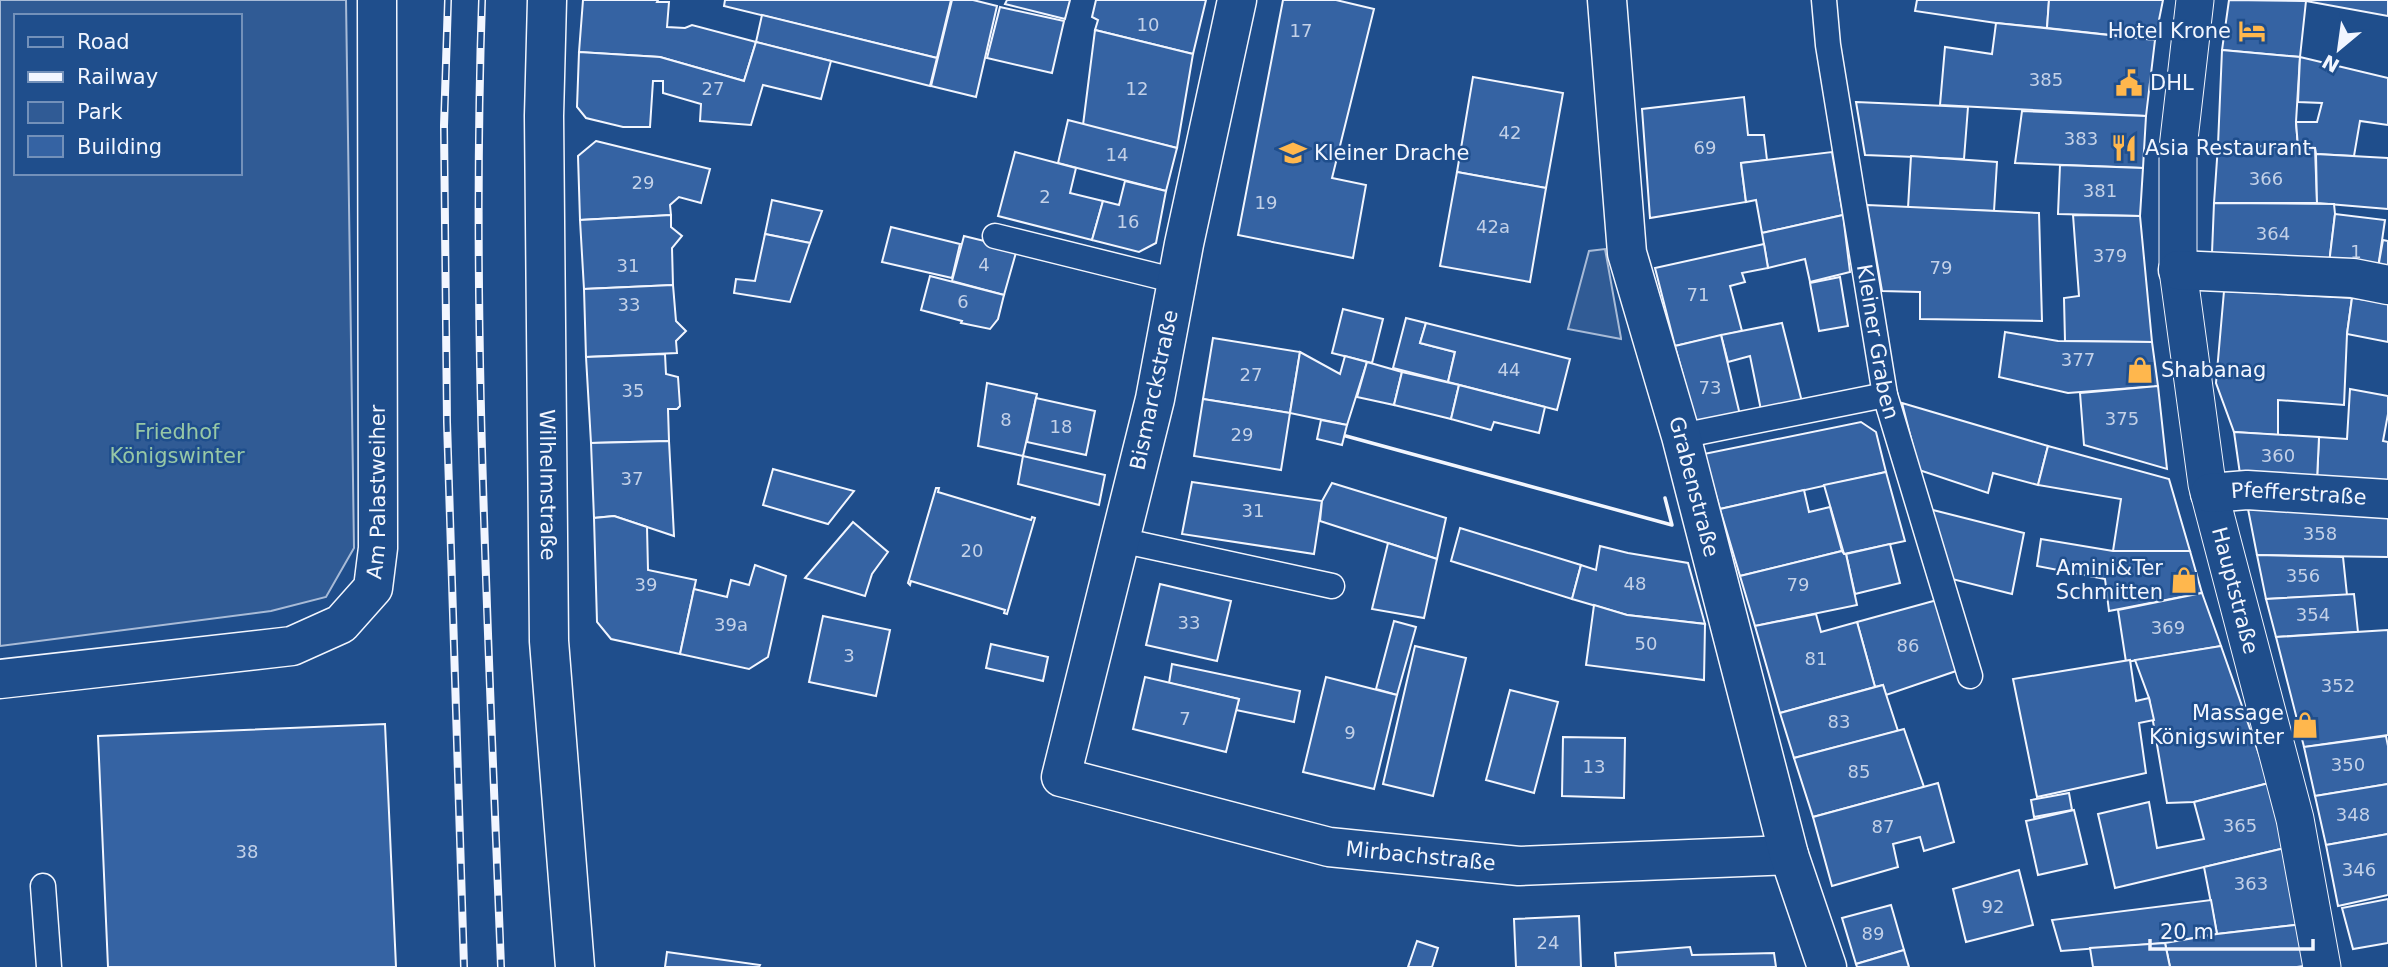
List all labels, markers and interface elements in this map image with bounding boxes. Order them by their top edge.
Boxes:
legend [14,14,242,175]
house number: 10 [1137,14,1159,35]
north arrow [2304,14,2374,84]
hotel icon: Hotel Krone [2237,16,2267,46]
place label: Hotel Krone [2108,19,2231,43]
house number: 17 [1290,20,1312,41]
text: Road [77,30,130,54]
text: N [2318,50,2343,77]
text: Railway [77,65,158,89]
public building icon: DHL [2114,68,2144,98]
house number: 385 [2029,69,2063,90]
place label: DHL [2150,71,2194,95]
house number: 27 [702,78,724,99]
house number: 12 [1126,78,1148,99]
text: Park [77,100,123,124]
house number: 42 [1499,122,1521,143]
house number: 383 [2064,128,2098,149]
restaurant icon: Asia Restaurant [2109,133,2139,163]
text: Building [77,135,162,159]
place label: Asia Restaurant [2145,136,2311,160]
house number: 69 [1694,137,1716,158]
school or university icon: Kleiner Drache [1278,138,1308,168]
place label: Kleiner Drache [1314,141,1469,165]
house number: 14 [1106,144,1128,165]
house number: 366 [2249,168,2283,189]
house number: 29 [632,172,654,193]
house number: 381 [2083,180,2117,201]
house number: 2 [1039,186,1051,207]
house number: 19 [1255,192,1277,213]
house number: 16 [1117,211,1139,232]
house number: 42a [1476,216,1510,237]
house number: 364 [2256,223,2290,244]
house number: 1 [2350,241,2362,262]
house number: 379 [2093,245,2127,266]
house number: 4 [978,254,990,275]
house number: 31 [617,255,639,276]
house number: 79 [1930,257,1952,278]
street label: Kleiner Graben [1852,262,1904,422]
house number: 71 [1687,284,1709,305]
house number: 6 [957,291,969,312]
house number: 33 [618,294,640,315]
street label: Bismarckstraße [1125,308,1183,472]
house number: 377 [2061,349,2095,370]
shop icon: Shabanag [2125,355,2155,385]
place label: Shabanag [2161,358,2266,382]
house number: 44 [1498,359,1520,380]
house number: 27 [1240,364,1262,385]
house number: 73 [1699,377,1721,398]
house number: 35 [622,380,644,401]
street label: Am Palastweiher [362,404,390,581]
house number: 375 [2105,408,2139,429]
street label: Wilhelmstraße [535,409,560,561]
house number: 8 [1000,409,1012,430]
street label: Grabenstraße [1664,414,1724,560]
house number: 18 [1050,416,1072,437]
park label: Friedhof Königswinter [109,420,245,468]
house number: 29 [1231,424,1253,445]
house number: 360 [2261,445,2295,466]
house number: 37 [621,468,643,489]
street label: Pfefferstraße [2230,478,2367,510]
house number: 31 [1242,500,1264,521]
house number: 358 [2303,523,2337,544]
street label: Hauptstraße [2207,524,2263,657]
house number: 20 [961,540,983,561]
place label: Amini&Ter Schmitten [2056,556,2163,604]
shop icon: Amini&Ter Schmitten [2169,565,2199,595]
house number: 356 [2286,565,2320,586]
house number: 48 [1624,573,1646,594]
house number: 39 [635,574,657,595]
house number: 79 [1787,574,1809,595]
house number: 354 [2296,604,2330,625]
house number: 33 [1178,612,1200,633]
house number: 39a [714,614,748,635]
house number: 369 [2151,617,2185,638]
house number: 50 [1635,633,1657,654]
house number: 86 [1897,635,1919,656]
house number: 3 [843,645,855,666]
house number: 81 [1805,648,1827,669]
house number: 352 [2321,675,2355,696]
place label: Massage Königswinter [2149,701,2284,749]
house number: 7 [1179,708,1191,729]
shop icon: Massage Königswinter [2290,710,2320,740]
house number: 83 [1828,711,1850,732]
house number: 9 [1344,722,1356,743]
house number: 350 [2331,754,2365,775]
house number: 13 [1583,756,1605,777]
house number: 85 [1848,761,1870,782]
house number: 348 [2336,804,2370,825]
house number: 365 [2223,815,2257,836]
house number: 87 [1872,816,1894,837]
street label: Mirbachstraße [1345,837,1497,876]
house number: 38 [236,841,258,862]
house number: 346 [2342,859,2376,880]
house number: 363 [2234,873,2268,894]
house number: 92 [1982,896,2004,917]
scale bar [2150,908,2313,952]
text: 20 m [2160,920,2214,944]
house number: 89 [1862,923,1884,944]
house number: 24 [1537,932,1559,953]

